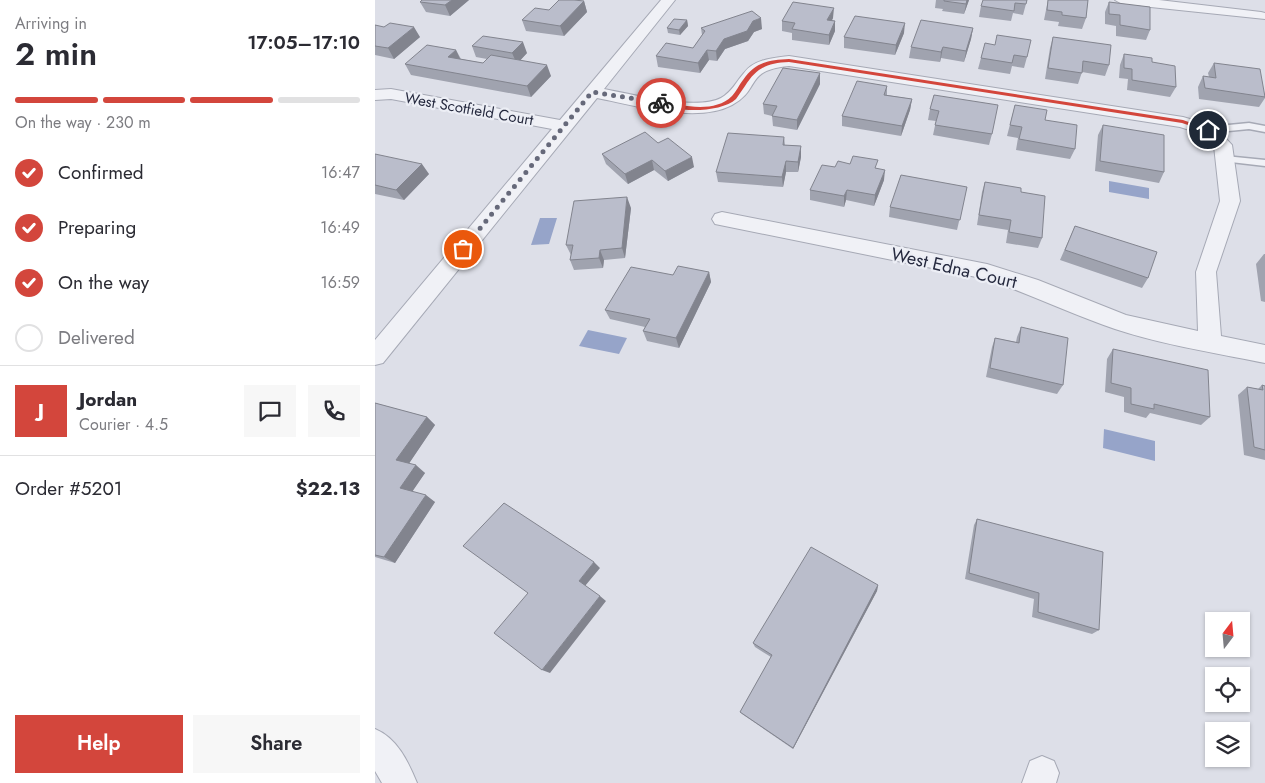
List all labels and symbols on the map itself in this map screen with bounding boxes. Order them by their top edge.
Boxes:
courier [636,78,686,128]
street label: West Scotfield Court [403,87,535,131]
pin [1187,109,1229,151]
pin [442,228,484,270]
street label: West Edna Court [889,241,1020,295]
north arrow [1205,612,1250,658]

